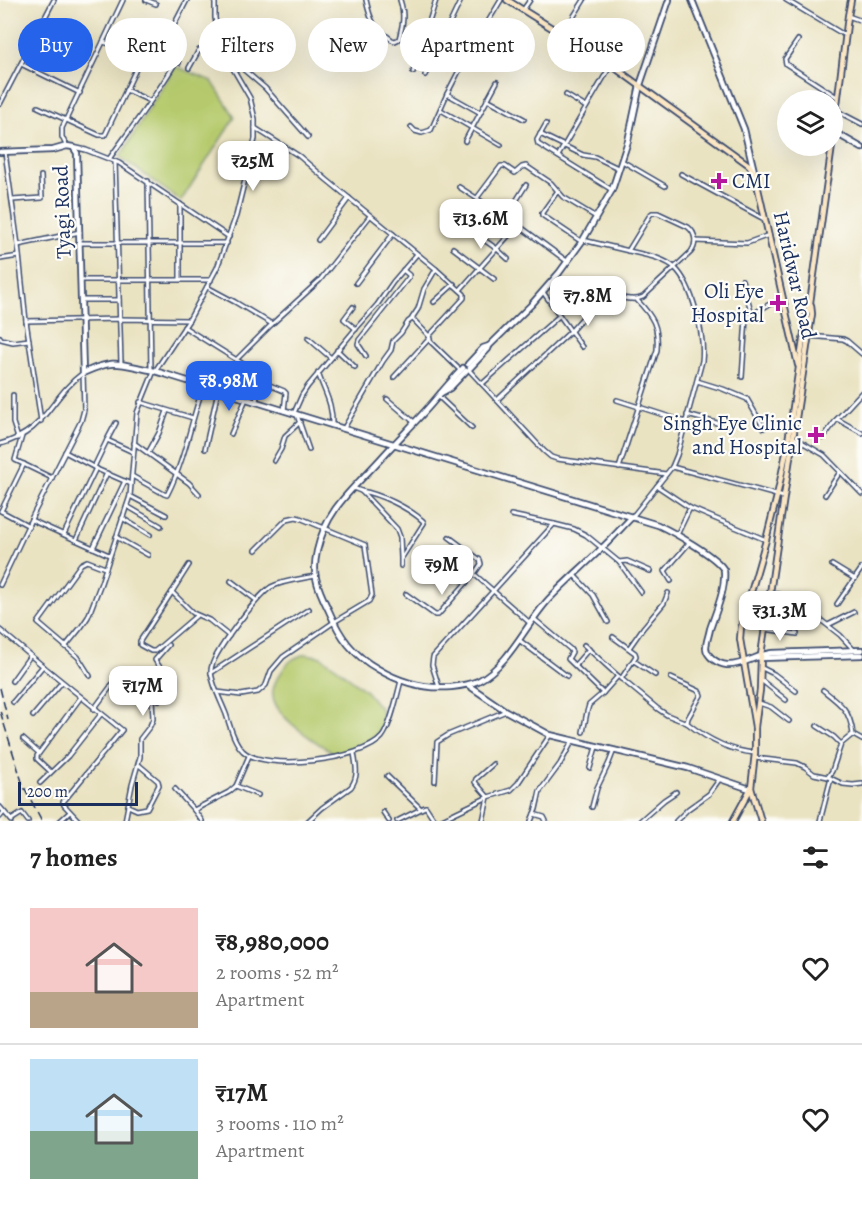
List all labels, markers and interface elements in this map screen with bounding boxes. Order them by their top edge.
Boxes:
chip: Buy [18,18,93,72]
chip: Rent [105,18,187,72]
chip: Filters [199,18,296,72]
chip: New [308,18,388,72]
chip: Apartment [400,18,535,72]
chip: House [547,18,645,72]
map controls [777,90,843,156]
button: layers [777,90,843,156]
pin: ₹25M [217,141,289,192]
text: ₹25M [232,147,274,174]
street label: Tyagi Road [46,164,78,259]
place label: CMI [732,167,771,195]
marker: CMI [710,172,728,190]
pin: ₹13.6M [432,199,530,250]
text: ₹13.6M [454,205,508,232]
street label: Haridwar Road [767,208,823,342]
pin: ₹7.8M [546,276,630,327]
place label: Oli Eye Hospital [691,277,764,329]
text: ₹7.8M [564,282,612,309]
marker: Oli Eye Hospital [769,294,787,312]
pin: ₹8.98M [180,361,278,412]
text: ₹8.98M [200,367,258,394]
place label: Singh Eye Clinic and Hospital [663,409,802,461]
marker: Singh Eye Clinic and Hospital [807,426,825,444]
pin: ₹9M [413,545,471,596]
text: ₹9M [425,551,459,578]
pin: ₹31.3M [731,591,829,642]
text: ₹31.3M [753,597,807,624]
pin: ₹17M [107,666,179,717]
text: ₹17M [123,672,163,699]
scale bar [18,779,138,806]
text: 200 m [27,781,68,803]
text: 7 homes [30,840,118,875]
icon: filters [799,841,832,874]
text: ₹8,980,000 [216,924,329,959]
icon: home [78,932,150,1004]
icon: heart [799,952,832,985]
text: 2 rooms · 52 m² [216,959,339,986]
text: Apartment [216,986,305,1013]
text: ₹17M [216,1075,268,1110]
icon: home [78,1083,150,1155]
icon: heart [799,1103,832,1136]
text: 3 rooms · 110 m² [216,1110,344,1137]
text: Apartment [216,1137,305,1164]

